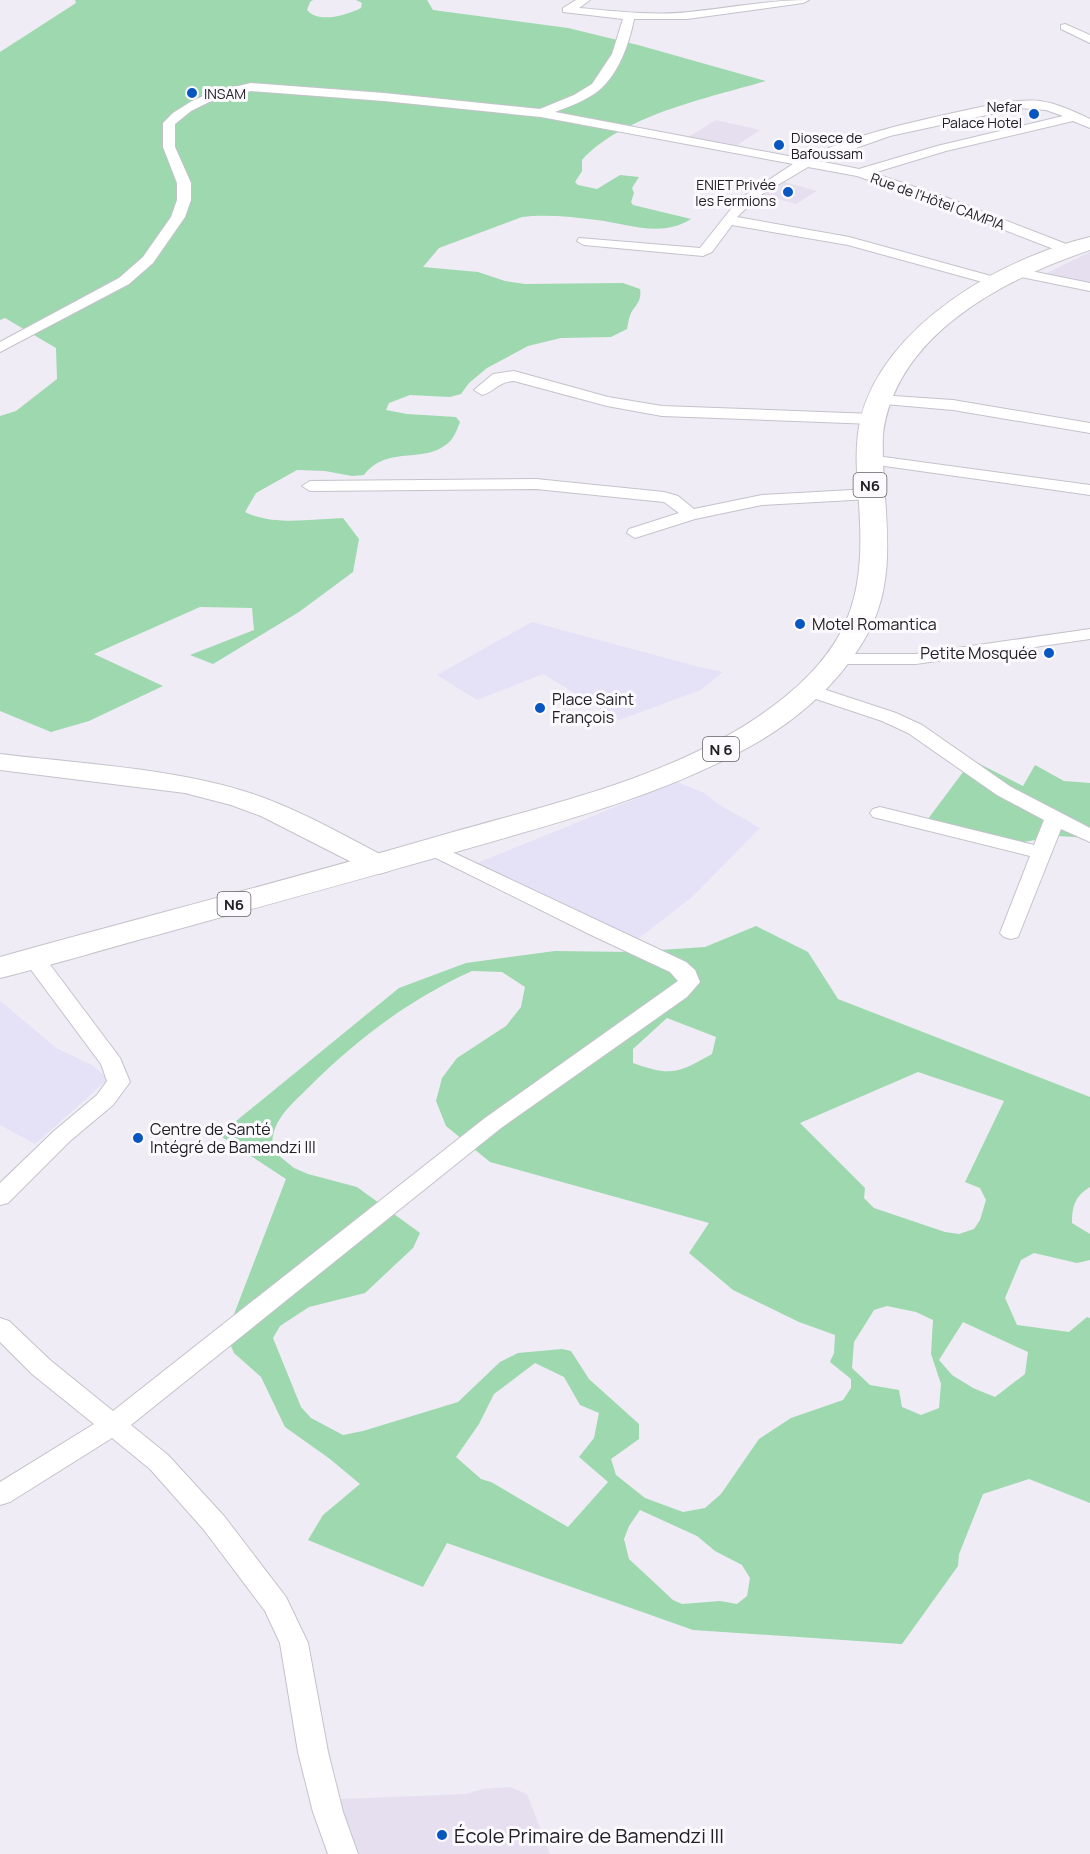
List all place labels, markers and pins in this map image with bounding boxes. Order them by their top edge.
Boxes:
place label: INSAM [204,84,246,103]
marker: INSAM [185,86,199,100]
place label: Nefar Palace Hotel [942,97,1022,132]
marker: Nefar Palace Hotel [1027,107,1041,121]
place label: Diosece de Bafoussam [791,128,863,163]
marker: Diosece de Bafoussam [772,138,786,152]
place label: ENIET Privée les Fermions [695,175,776,210]
marker: ENIET Privée les Fermions [781,185,795,199]
place label: Motel Romantica [812,613,937,635]
marker: Motel Romantica [793,617,807,631]
place label: Petite Mosquée [920,642,1037,664]
marker: Petite Mosquée [1042,646,1056,660]
place label: Place Saint François [552,688,634,728]
marker: Place Saint François [533,701,547,715]
place label: Centre de Santé Intégré de Bamendzi III [150,1118,316,1158]
marker: Centre de Santé Intégré de Bamendzi III [131,1131,145,1145]
place label: École Primaire de Bamendzi III [454,1822,724,1849]
marker: École Primaire de Bamendzi III [435,1828,449,1842]

